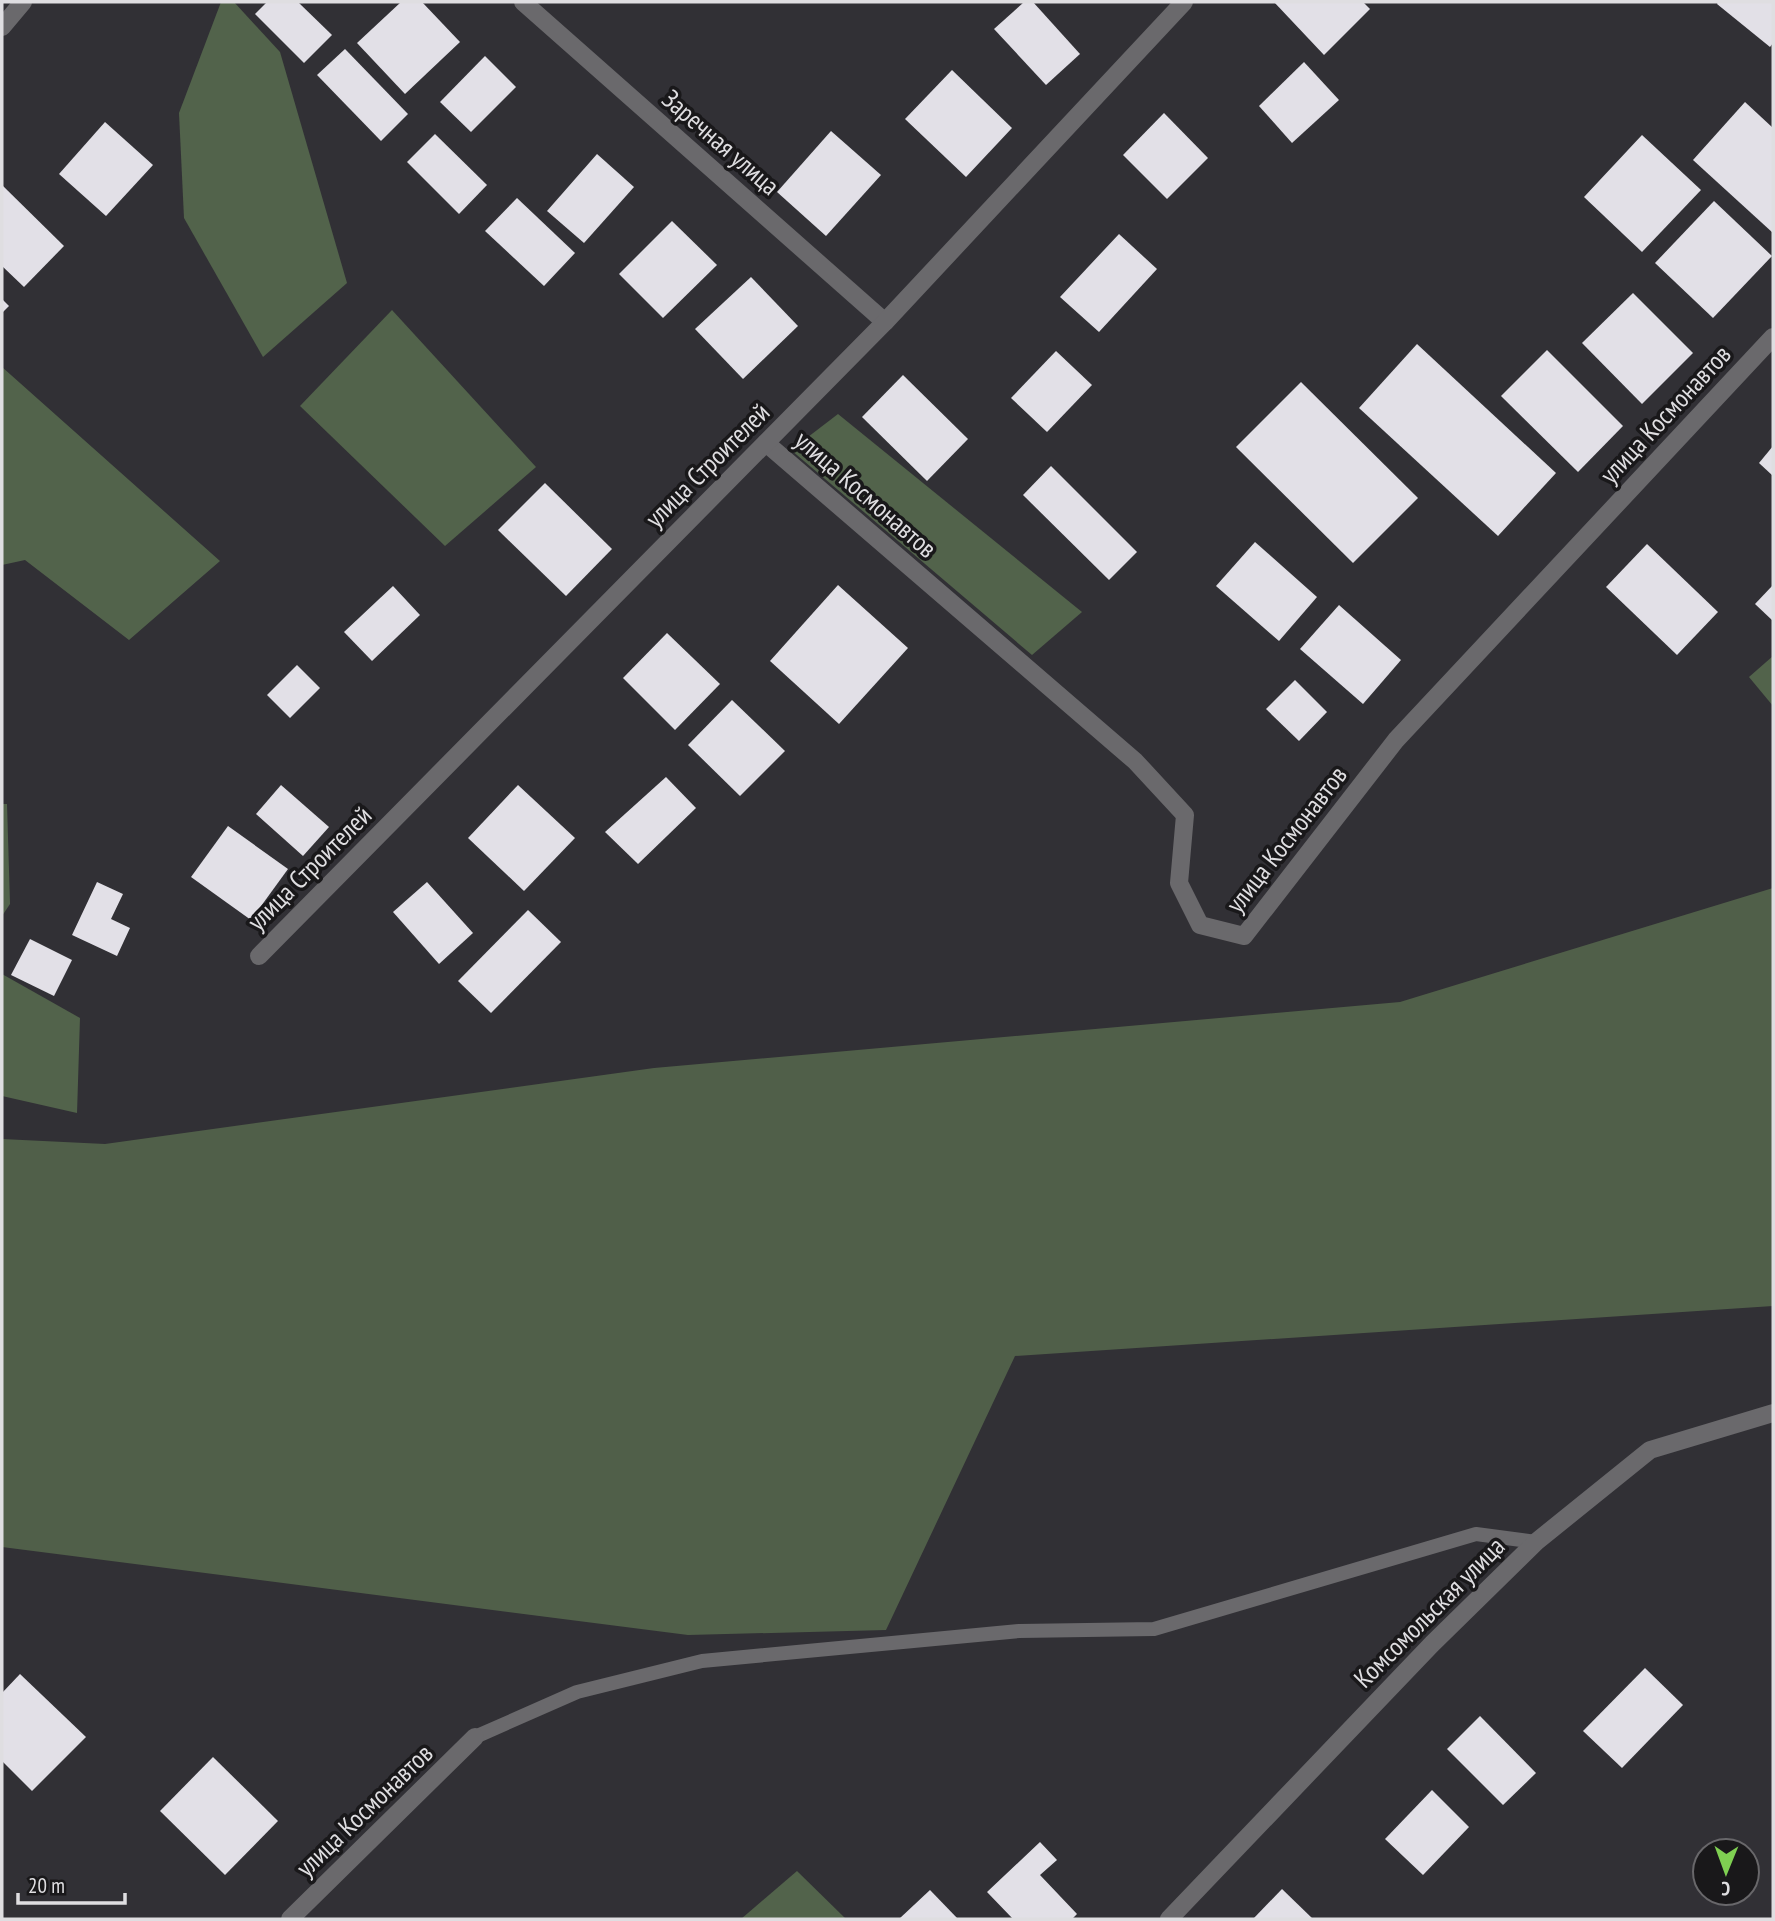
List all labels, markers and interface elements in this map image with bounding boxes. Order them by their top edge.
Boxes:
street label: Заречная улица [656,82,786,202]
street label: улица Космонавтов [1592,338,1738,490]
street label: улица Строителей [638,396,776,534]
street label: улица Космонавтов [788,423,944,565]
street label: улица Космонавтов [1218,759,1354,919]
street label: улица Строителей [240,799,378,937]
street label: Комсомольская улица [1347,1530,1511,1694]
street label: улица Космонавтов [289,1736,439,1884]
north arrow [1691,1837,1761,1907]
scale bar [18,1862,124,1906]
text: 20 m [28,1872,65,1899]
text: С [1721,1877,1730,1901]

